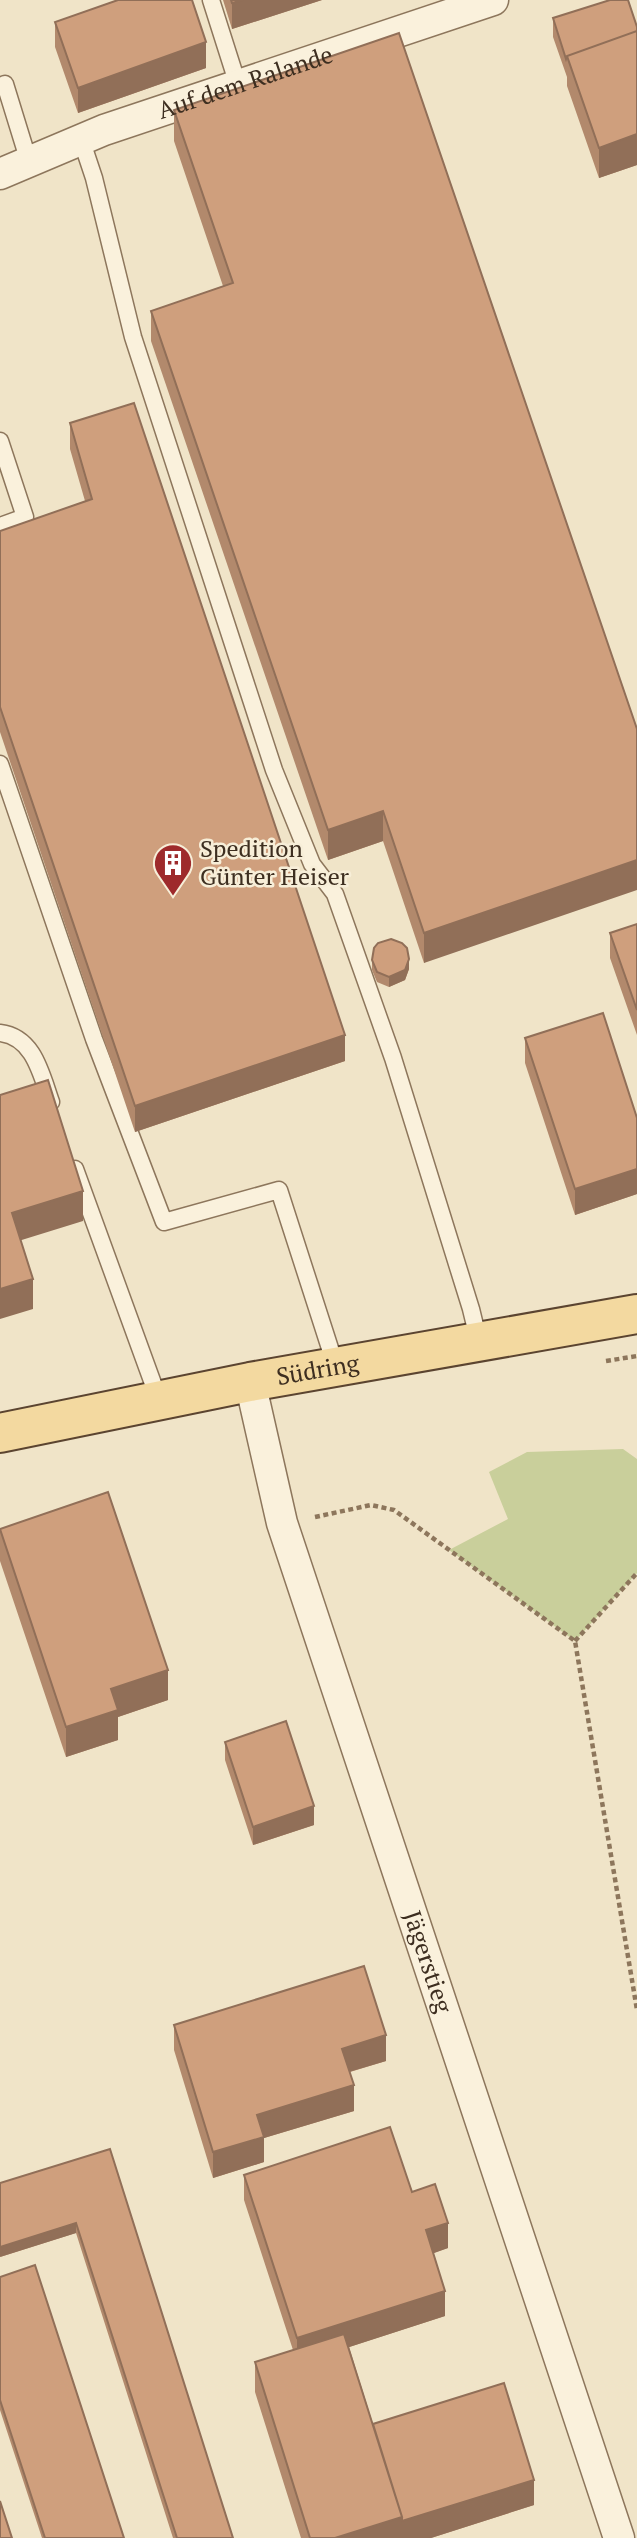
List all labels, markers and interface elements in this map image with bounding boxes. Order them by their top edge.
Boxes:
street label: Auf dem Ralande [153,38,337,126]
place label: Spedition Günter Heiser [200,832,350,892]
building icon: Spedition Günter Heiser [152,842,194,897]
street label: Südring [274,1346,362,1392]
street label: Jägerstieg [397,1906,461,2017]

